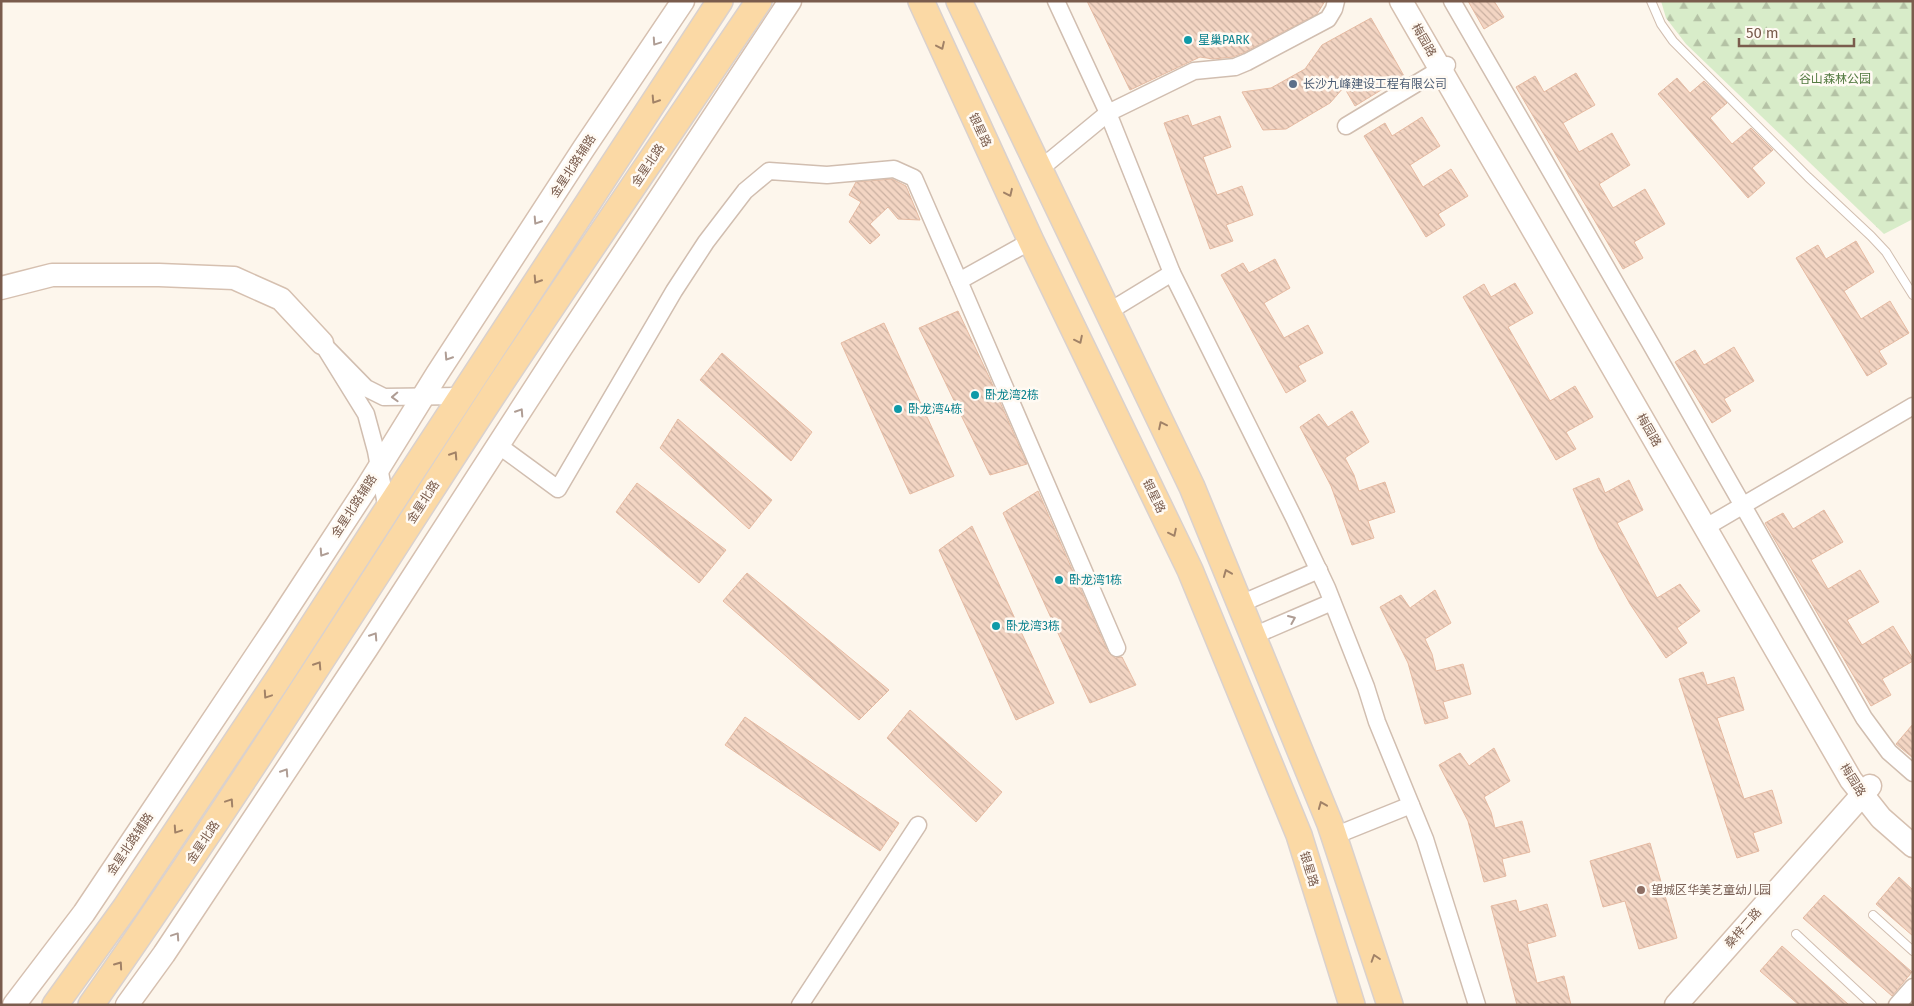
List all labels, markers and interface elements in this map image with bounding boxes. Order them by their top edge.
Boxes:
scale bar [1739,15,1854,47]
street label: 梅园路 [1409,21,1439,59]
text: 50 m [1746,24,1779,42]
place label: 星巢PARK [1198,33,1250,47]
marker: 星巢PARK [1182,34,1194,46]
one-way arrow [653,36,662,45]
one-way arrow [935,40,945,49]
park label: 谷山森林公园 [1799,72,1871,86]
place label: 长沙九峰建设工程有限公司 [1303,77,1447,91]
marker: 长沙九峰建设工程有限公司 [1287,78,1299,90]
one-way arrow [652,95,661,104]
street label: 银星路 [966,111,994,149]
street label: 金星北路辅路 [548,132,598,200]
street label: 金星北路 [629,141,667,189]
one-way arrow [1003,188,1013,197]
one-way arrow [534,215,543,225]
one-way arrow [534,275,543,284]
one-way arrow [1073,334,1083,343]
one-way arrow [445,351,454,361]
place label: 卧龙湾2栋 [985,388,1039,402]
marker: 卧龙湾2栋 [969,389,981,401]
one-way arrow [390,391,398,402]
place label: 卧龙湾4栋 [908,402,962,416]
marker: 卧龙湾4栋 [892,403,904,415]
one-way arrow [514,408,523,418]
street label: 梅园路 [1634,411,1664,449]
one-way arrow [1158,421,1168,430]
one-way arrow [448,452,457,461]
street label: 金星北路辅路 [329,472,379,540]
street label: 银星路 [1140,477,1168,515]
street label: 金星北路 [404,478,442,526]
one-way arrow [1166,528,1177,537]
one-way arrow [320,548,330,557]
one-way arrow [1223,570,1233,578]
place label: 卧龙湾1栋 [1069,573,1122,587]
marker: 卧龙湾1栋 [1053,574,1065,586]
one-way arrow [1288,615,1296,625]
place label: 卧龙湾3栋 [1006,619,1060,633]
marker: 卧龙湾3栋 [990,620,1002,632]
one-way arrow [368,632,377,642]
one-way arrow [312,661,321,671]
one-way arrow [264,690,273,699]
street label: 梅园路 [1838,761,1868,799]
one-way arrow [278,768,288,777]
one-way arrow [223,798,233,807]
one-way arrow [1318,801,1328,810]
street label: 金星北路辅路 [104,810,156,878]
street label: 金星北路 [184,818,222,866]
one-way arrow [174,824,183,834]
street label: 银星路 [1297,850,1321,888]
place label: 望城区华美艺童幼儿园 [1651,883,1771,897]
marker: 望城区华美艺童幼儿园 [1635,884,1647,896]
street label: 桑梓二路 [1722,905,1764,951]
one-way arrow [169,933,179,942]
one-way arrow [1370,955,1380,963]
one-way arrow [113,961,122,971]

